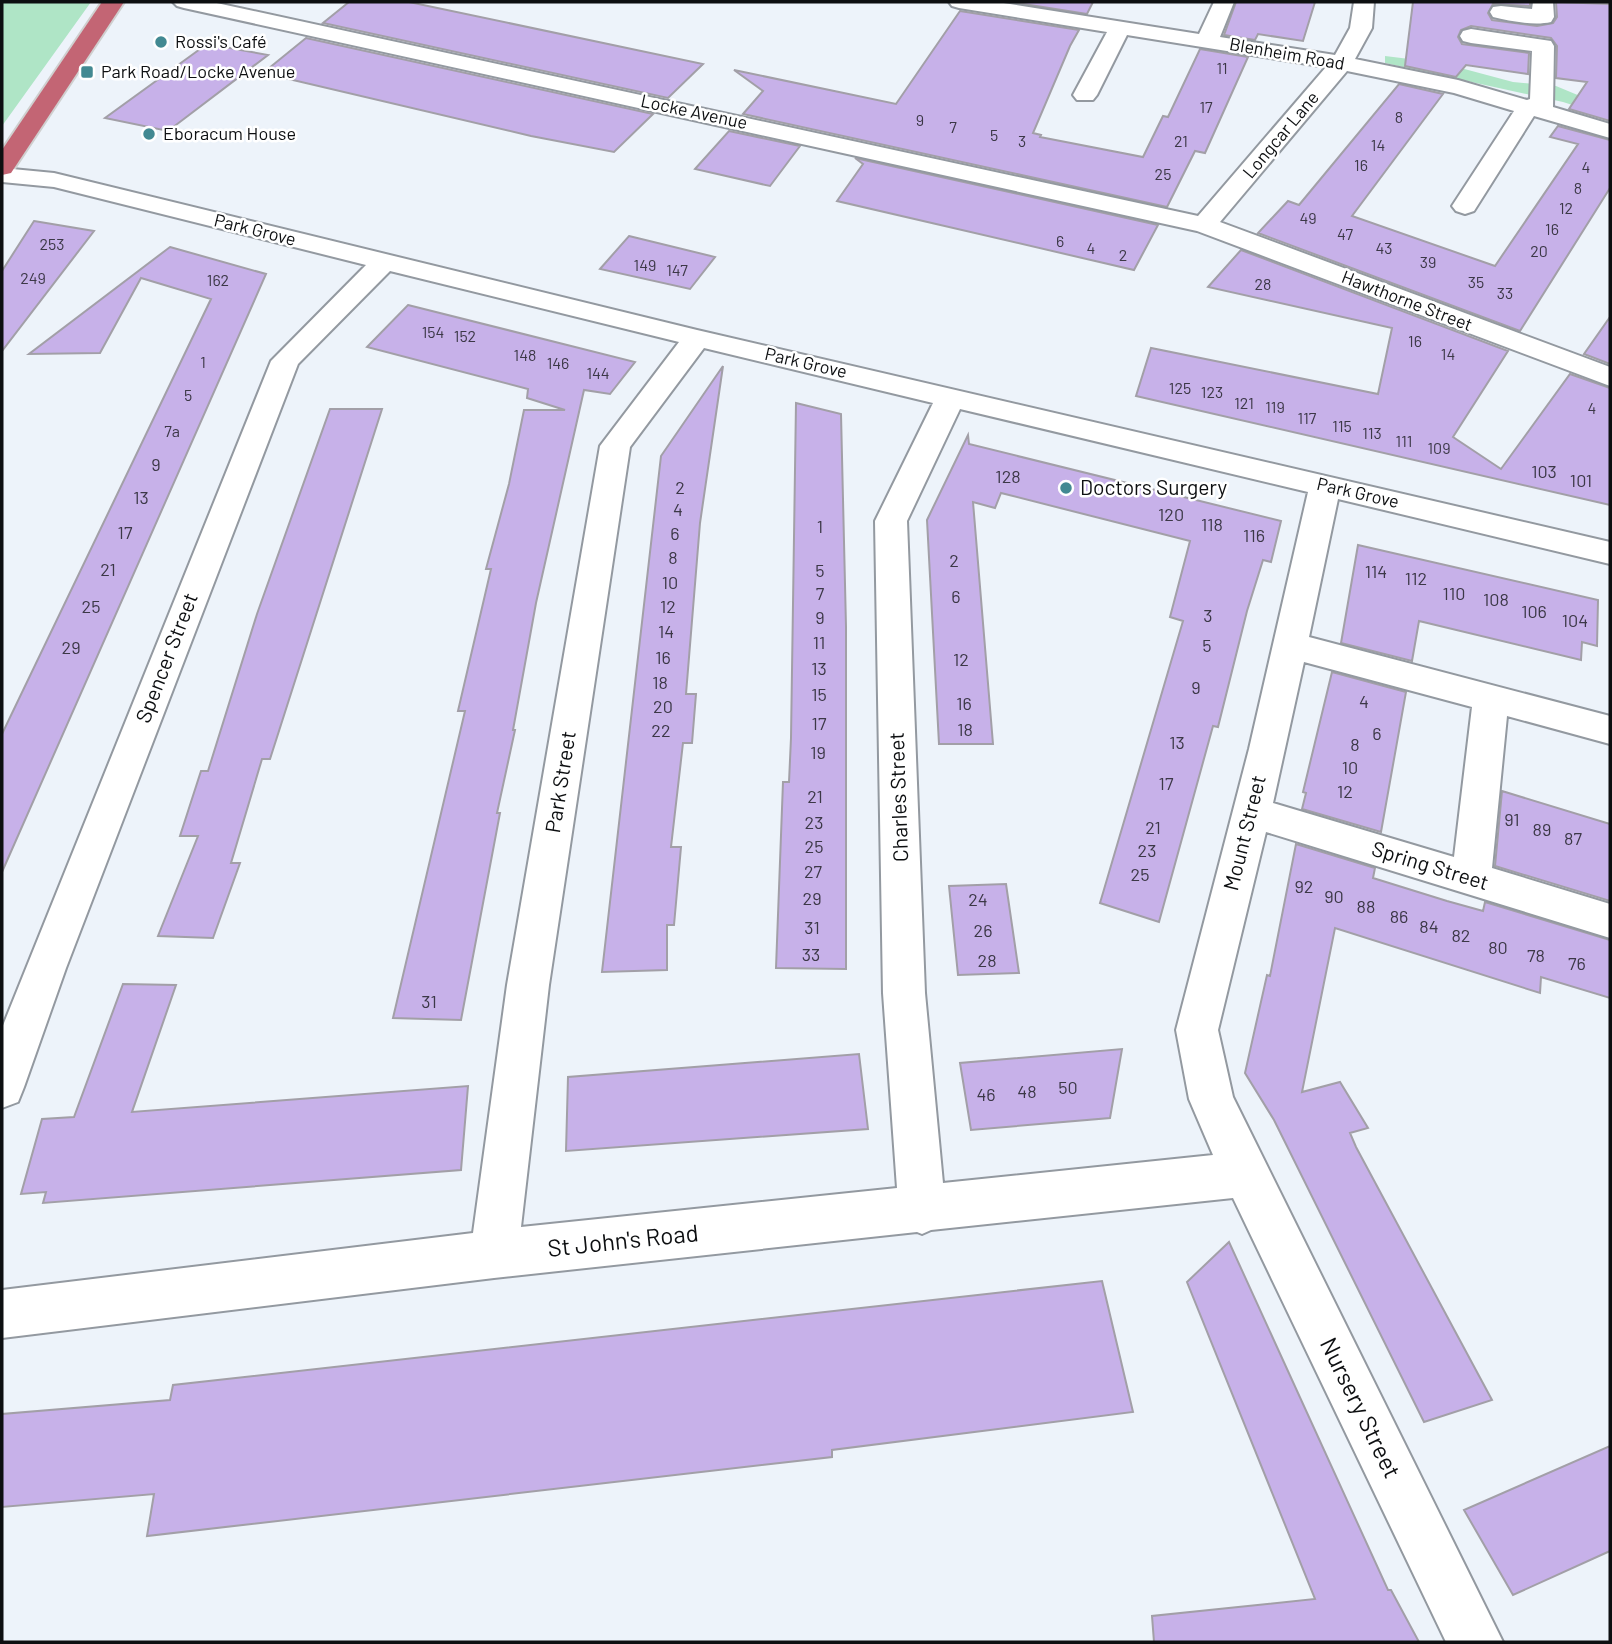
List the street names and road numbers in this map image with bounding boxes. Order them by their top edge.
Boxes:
street label: Blenheim Road [1228,32,1347,74]
street label: Longcar Lane [1238,86,1323,182]
street label: Locke Avenue [639,89,750,133]
street label: Park Grove [212,208,299,250]
street label: Hawthorne Street [1339,265,1476,335]
street label: Park Grove [763,342,850,382]
street label: Park Grove [1315,472,1402,512]
street label: Spencer Street [129,589,202,726]
street label: Park Street [539,729,580,834]
street label: Charles Street [883,732,912,862]
street label: Mount Street [1217,772,1270,893]
street label: Spring Street [1369,835,1492,894]
street label: St John's Road [546,1217,700,1262]
street label: Nursery Street [1315,1332,1408,1482]

